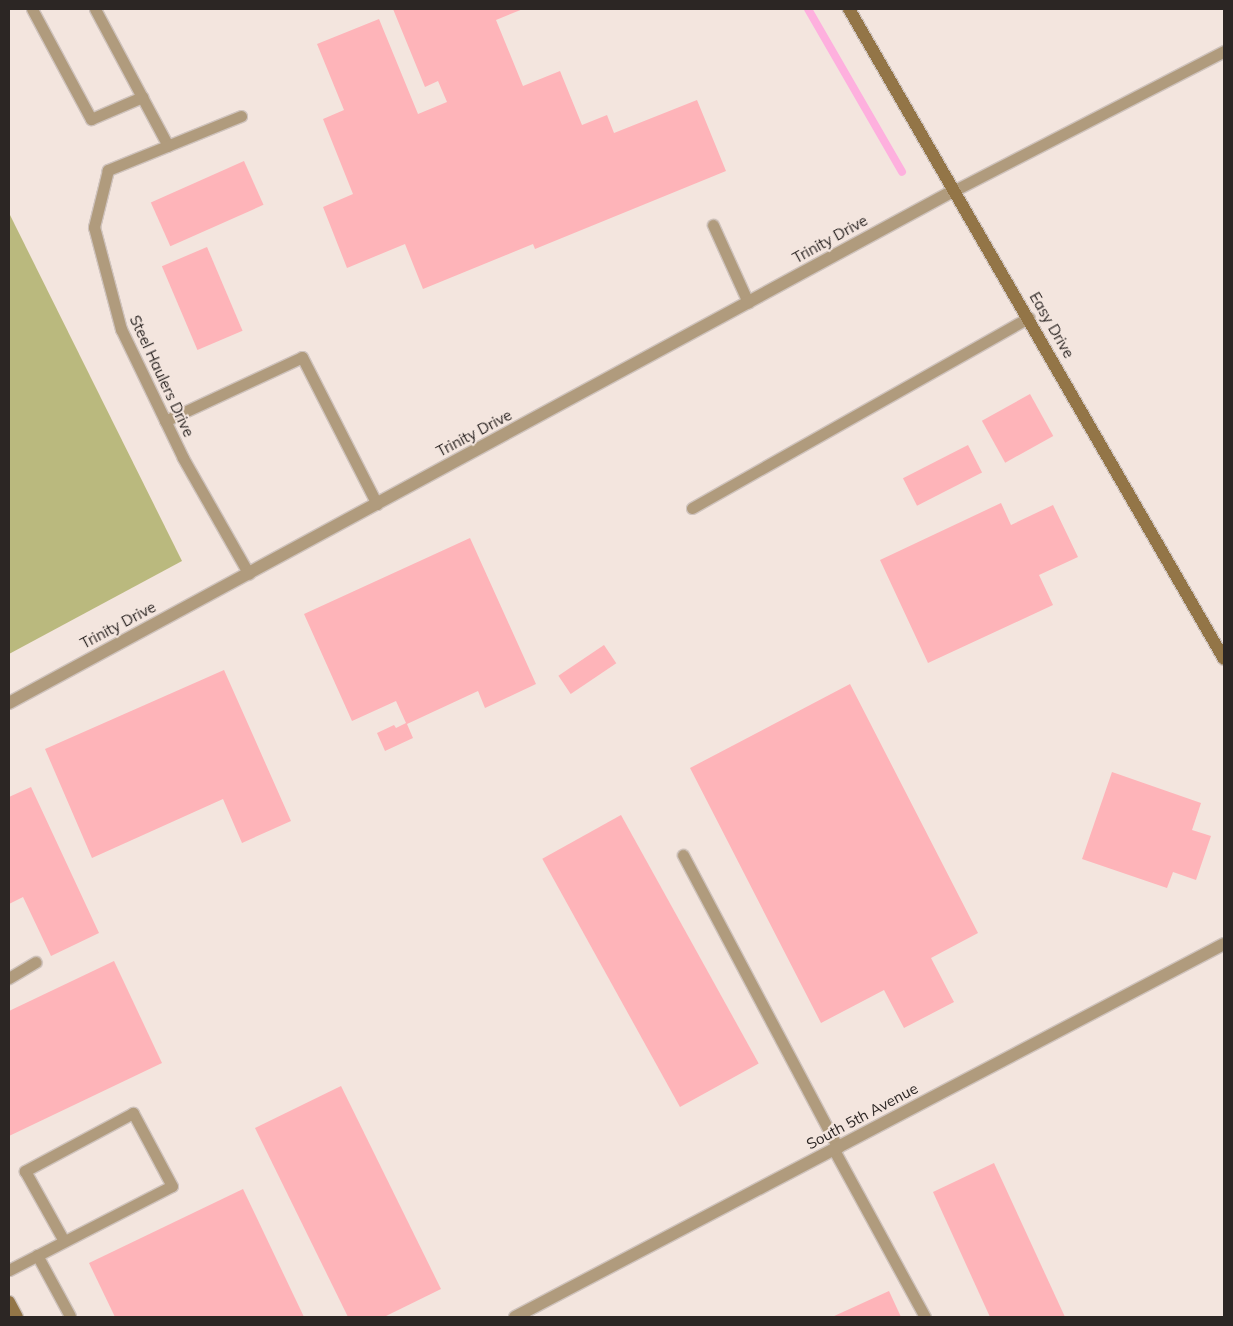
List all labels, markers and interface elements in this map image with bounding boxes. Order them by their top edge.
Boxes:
street label: Trinity Drive [789,211,871,267]
street label: Easy Drive [1026,289,1078,361]
street label: Steel Haulers Drive [126,312,198,440]
street label: Trinity Drive [433,406,515,460]
street label: Trinity Drive [77,598,159,652]
street label: South 5th Avenue [803,1079,921,1153]

